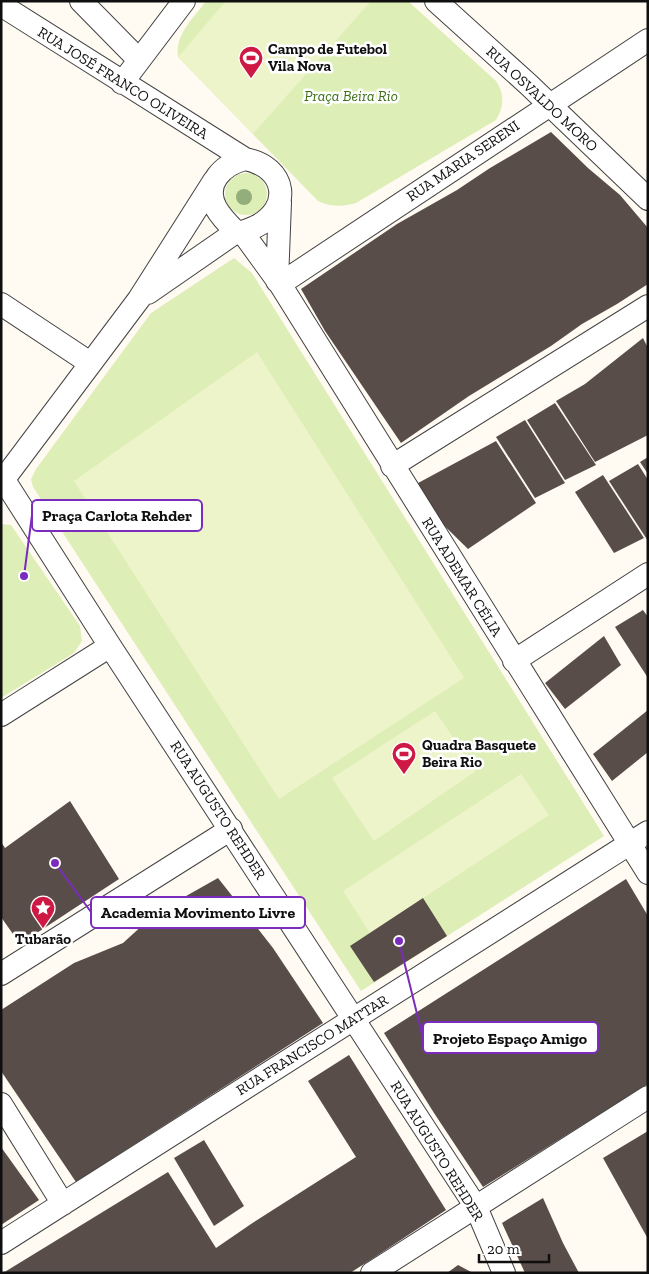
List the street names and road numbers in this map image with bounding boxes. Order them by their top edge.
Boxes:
street label: RUA JOSÉ FRANCO OLIVEIRA [34,23,212,143]
street label: RUA OSVALDO MORO [482,43,602,155]
street label: RUA MARIA SERENI [403,116,523,205]
street label: RUA ADEMAR CÉLIA [418,514,506,640]
street label: RUA AUGUSTO REHDER [166,737,270,883]
street label: RUA FRANCISCO MATTAR [233,990,392,1099]
street label: RUA AUGUSTO REHDER [387,1078,488,1225]

